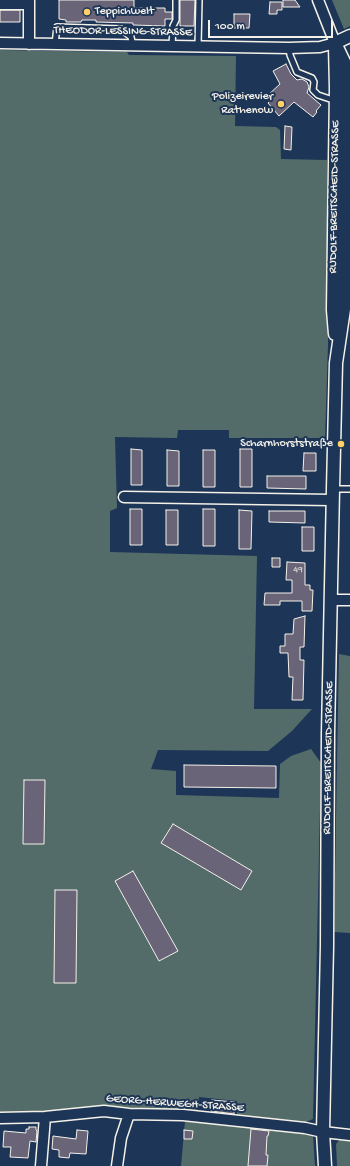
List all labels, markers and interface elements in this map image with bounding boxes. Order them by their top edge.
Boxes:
place label: Teppichwelt [95,5,154,19]
marker: Teppichwelt [82,7,92,17]
scale bar [210,12,335,38]
text: 100 m [215,20,245,34]
street label: THEODOR-LESSING-STRASSE [54,24,192,40]
place label: Polizeirevier Rathenow [212,90,273,118]
marker: Polizeirevier Rathenow [276,99,286,109]
street label: RUDOLF-BREITSCHEID-STRASSE [326,120,344,274]
place label: Scharnhorststraße [240,437,333,451]
marker: Scharnhorststraße [336,439,346,449]
house number: 49 [293,564,303,576]
street label: RUDOLF-BREITSCHEID-STRASSE [320,681,338,835]
street label: GEORG-HERWEGH-STRASSE [105,1092,245,1116]

